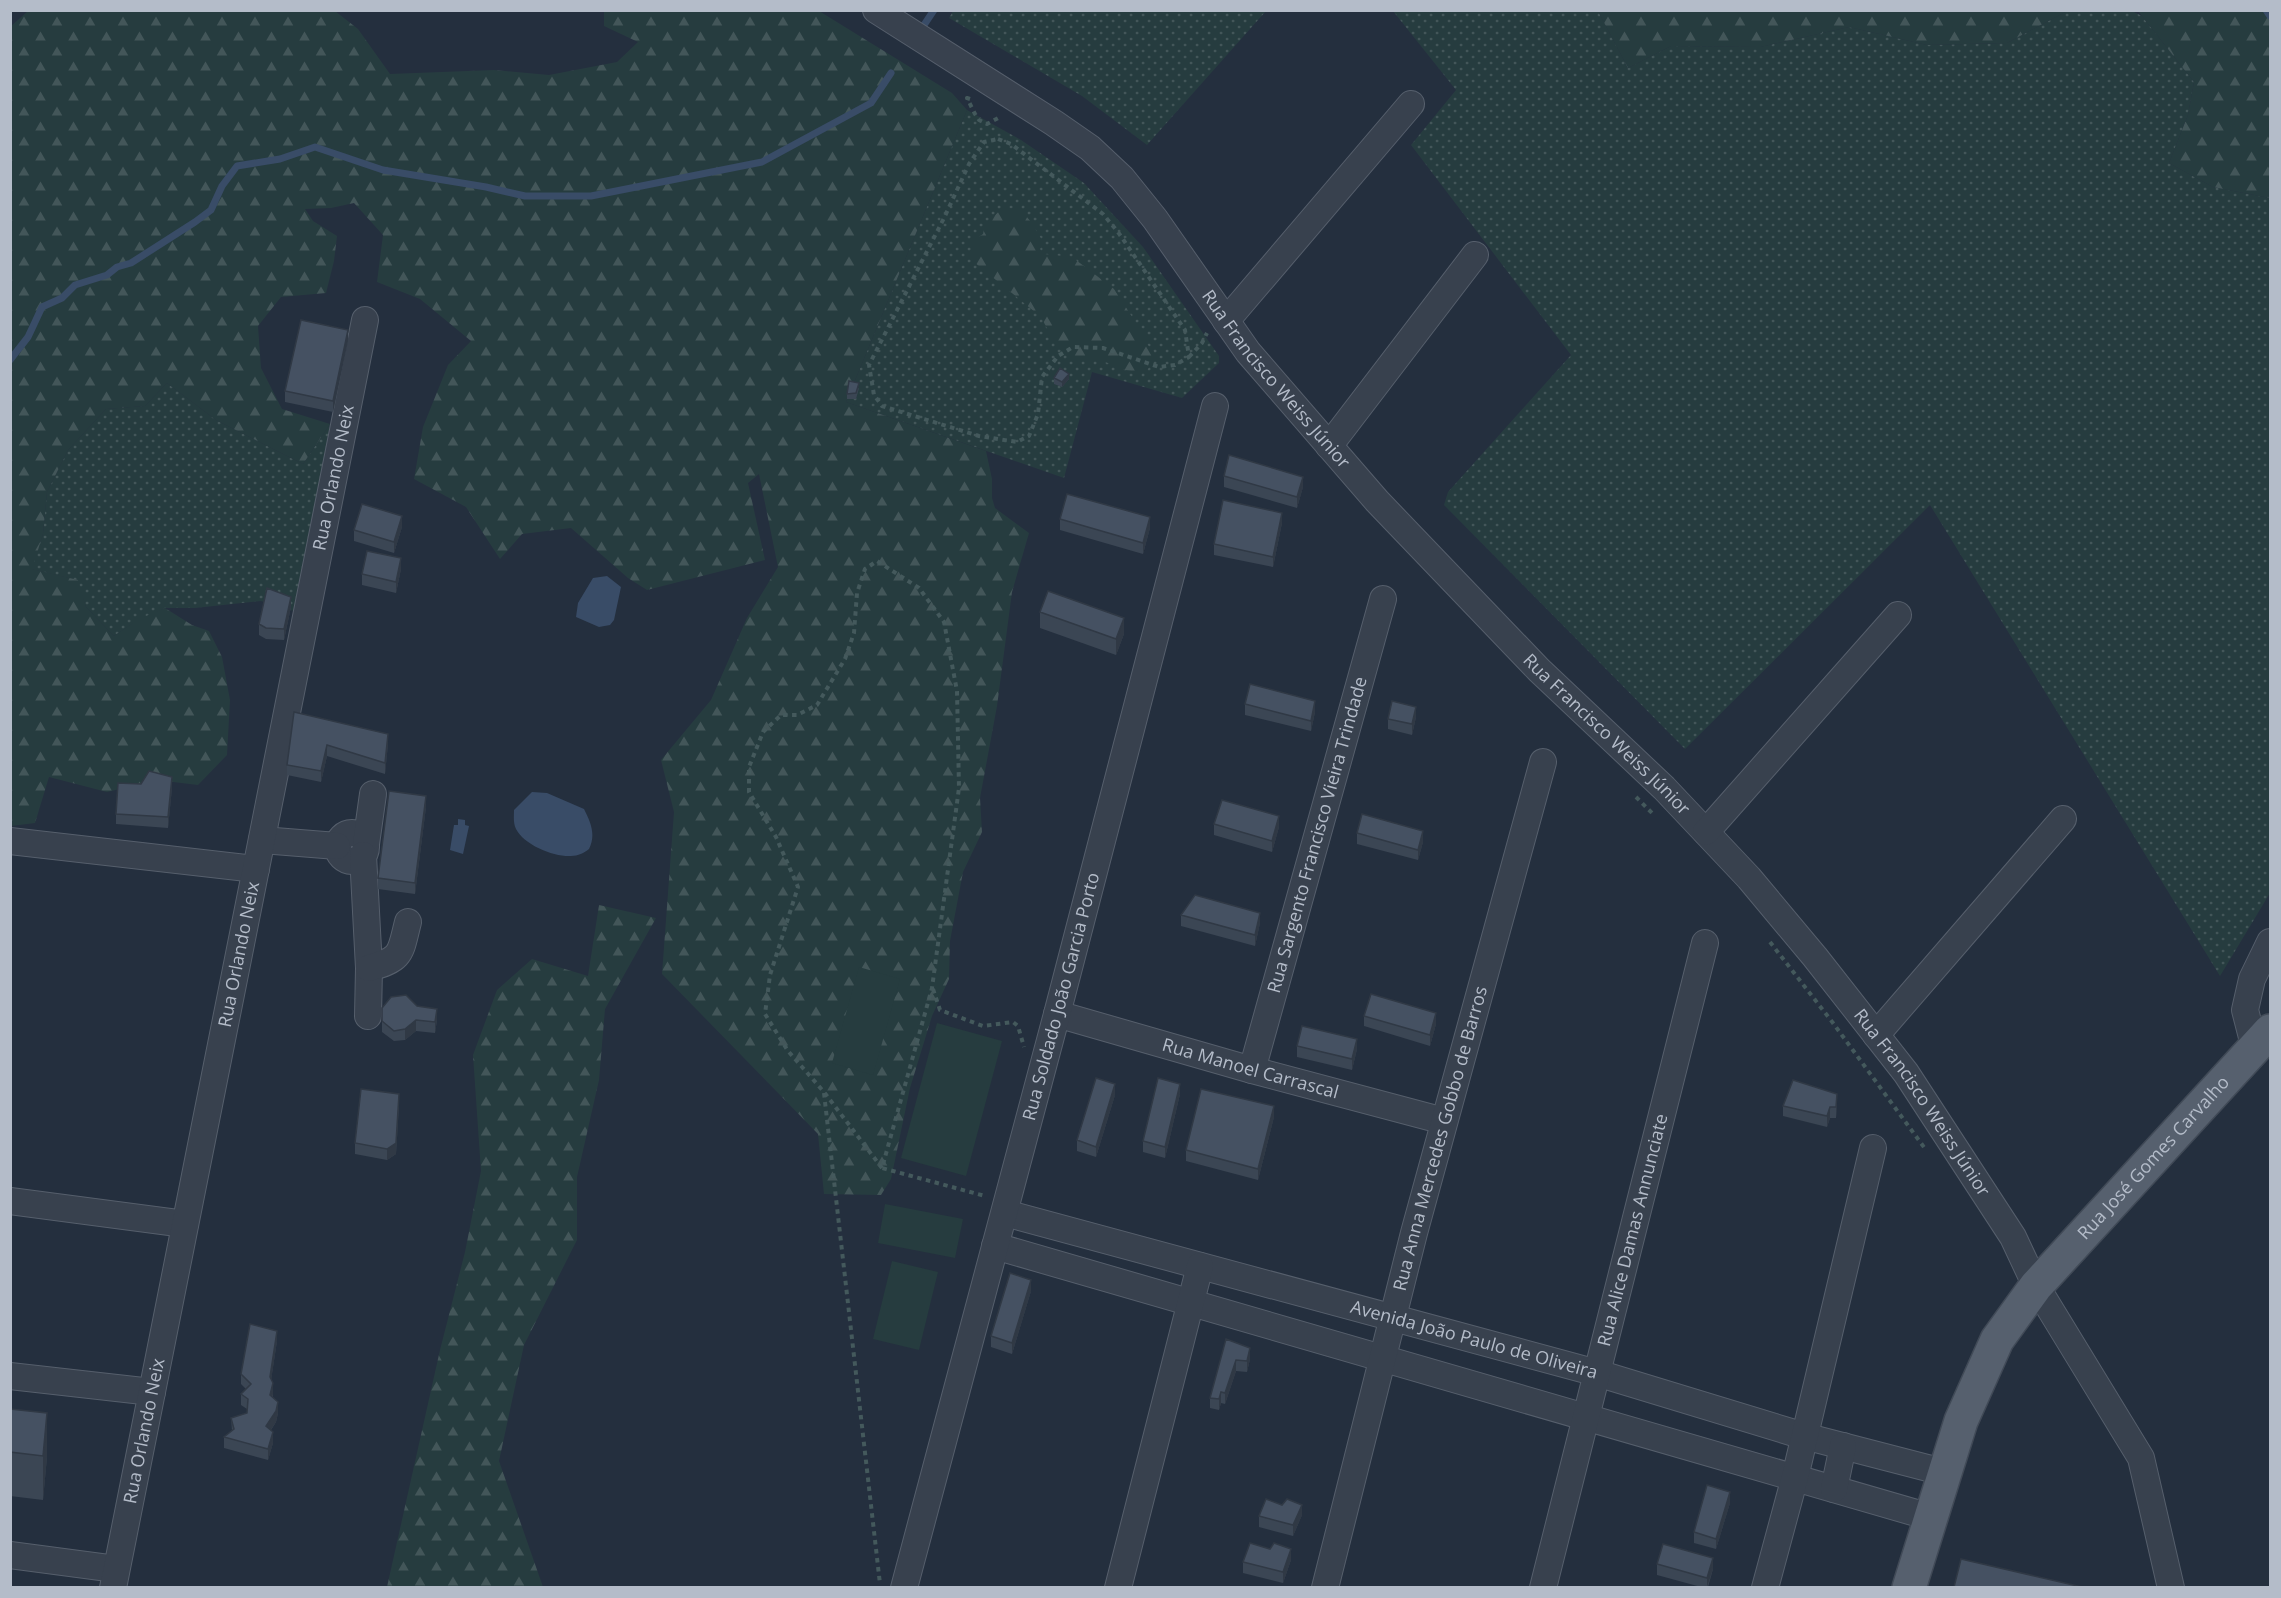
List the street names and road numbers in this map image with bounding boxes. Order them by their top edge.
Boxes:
street label: Rua Francisco Weiss Júnior [1197,285,1357,473]
street label: Rua Orlando Neix [306,402,359,552]
street label: Rua Francisco Weiss Júnior [1518,648,1697,820]
street label: Rua Sargento Francisco Vieira Trindade [1261,674,1372,996]
street label: Rua Soldado João Garcia Porto [1016,870,1104,1123]
street label: Rua Orlando Neix [212,879,264,1029]
street label: Rua Anna Mercedes Gobbo de Barros [1387,983,1492,1293]
street label: Rua Francisco Weiss Júnior [1849,1003,1996,1201]
street label: Rua Manoel Carrascal [1160,1032,1342,1104]
street label: Rua José Gomes Carvalho [2072,1070,2234,1244]
street label: Rua Alice Damas Annunciate [1591,1111,1673,1349]
street label: Avenida João Paulo de Oliveira [1348,1294,1601,1384]
street label: Rua Orlando Neix [117,1355,170,1506]

